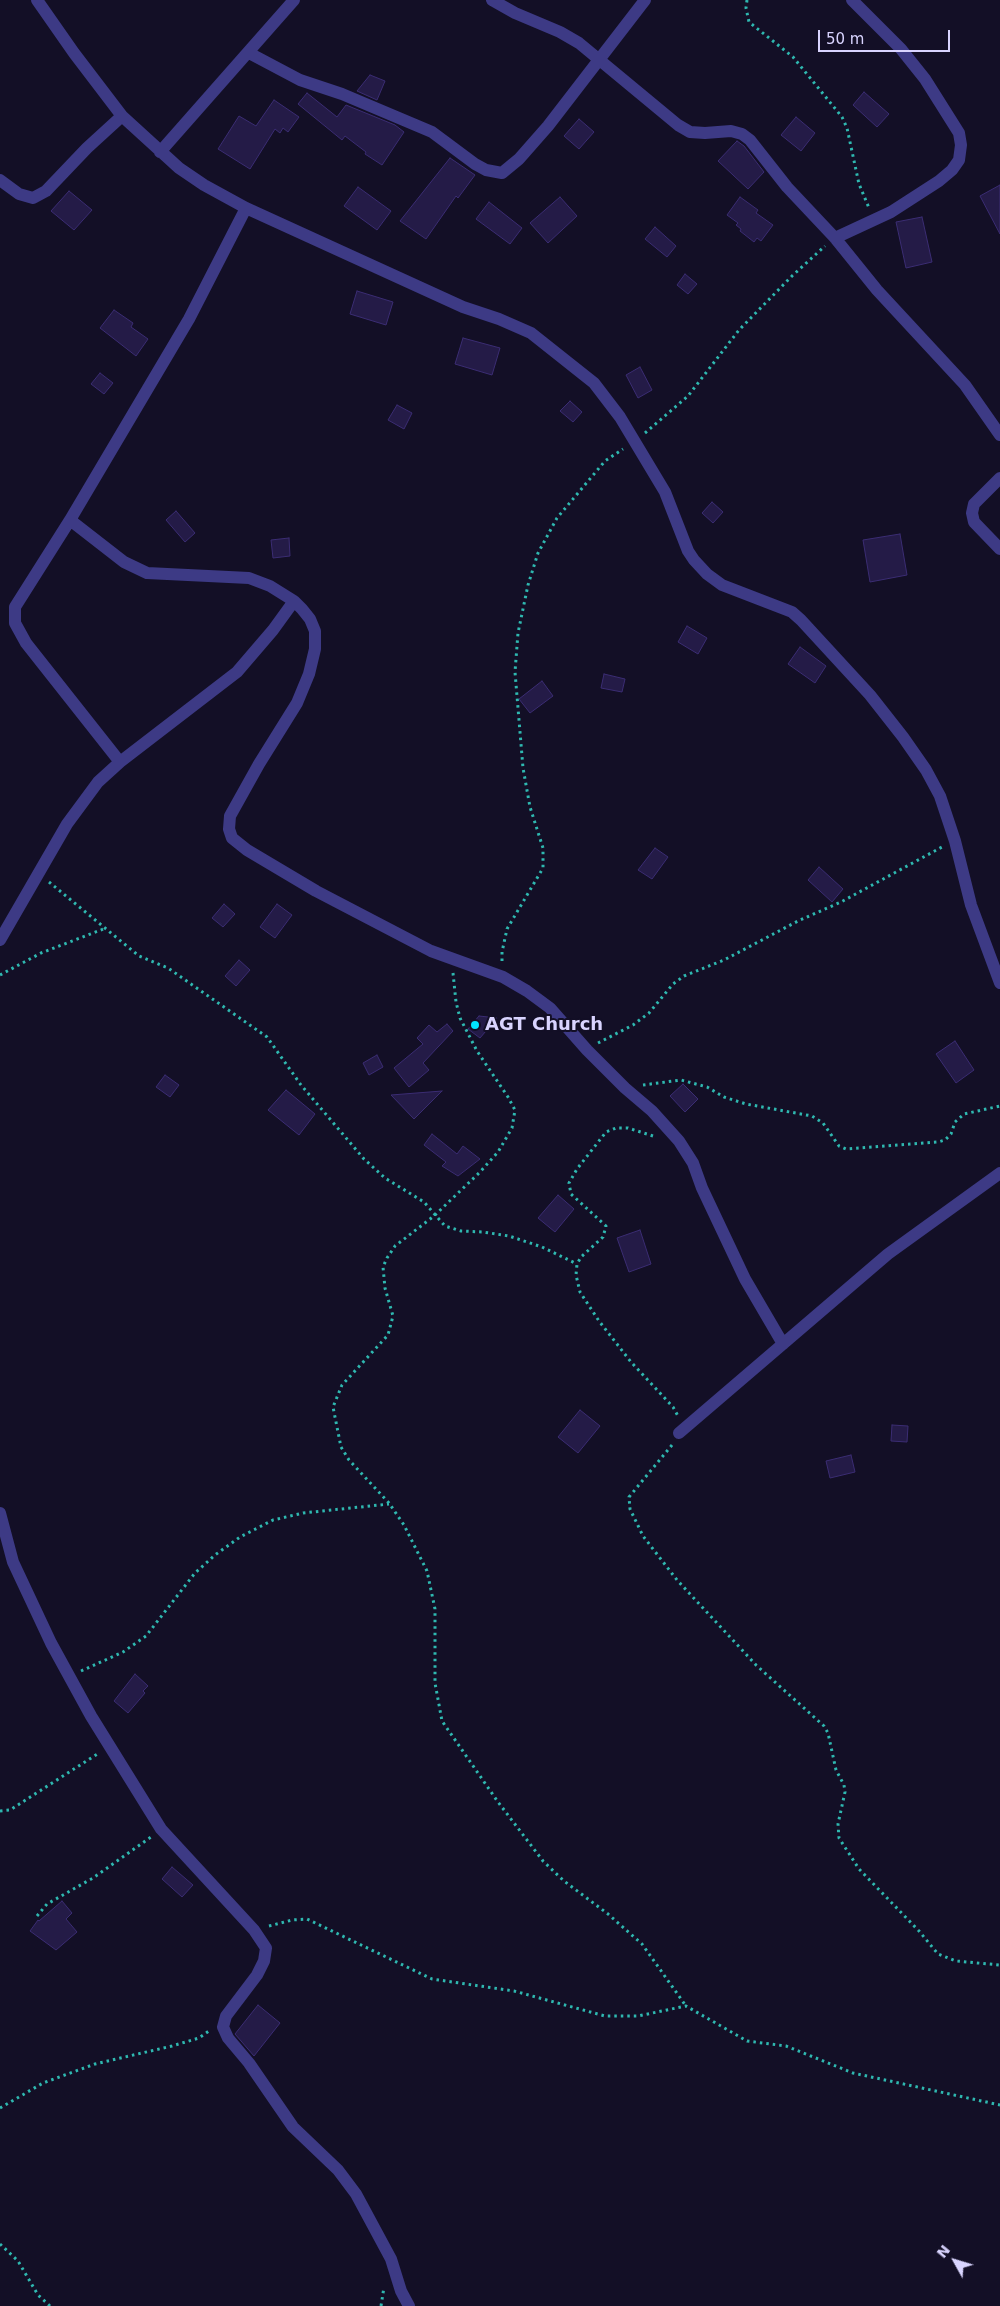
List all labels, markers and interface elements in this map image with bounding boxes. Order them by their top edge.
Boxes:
scale bar [820,20,952,52]
text: 50 m [826,30,864,48]
place label: AGT Church [485,1014,603,1036]
marker: AGT Church [469,1019,481,1031]
north arrow [930,2236,980,2286]
text: N [933,2242,953,2261]

